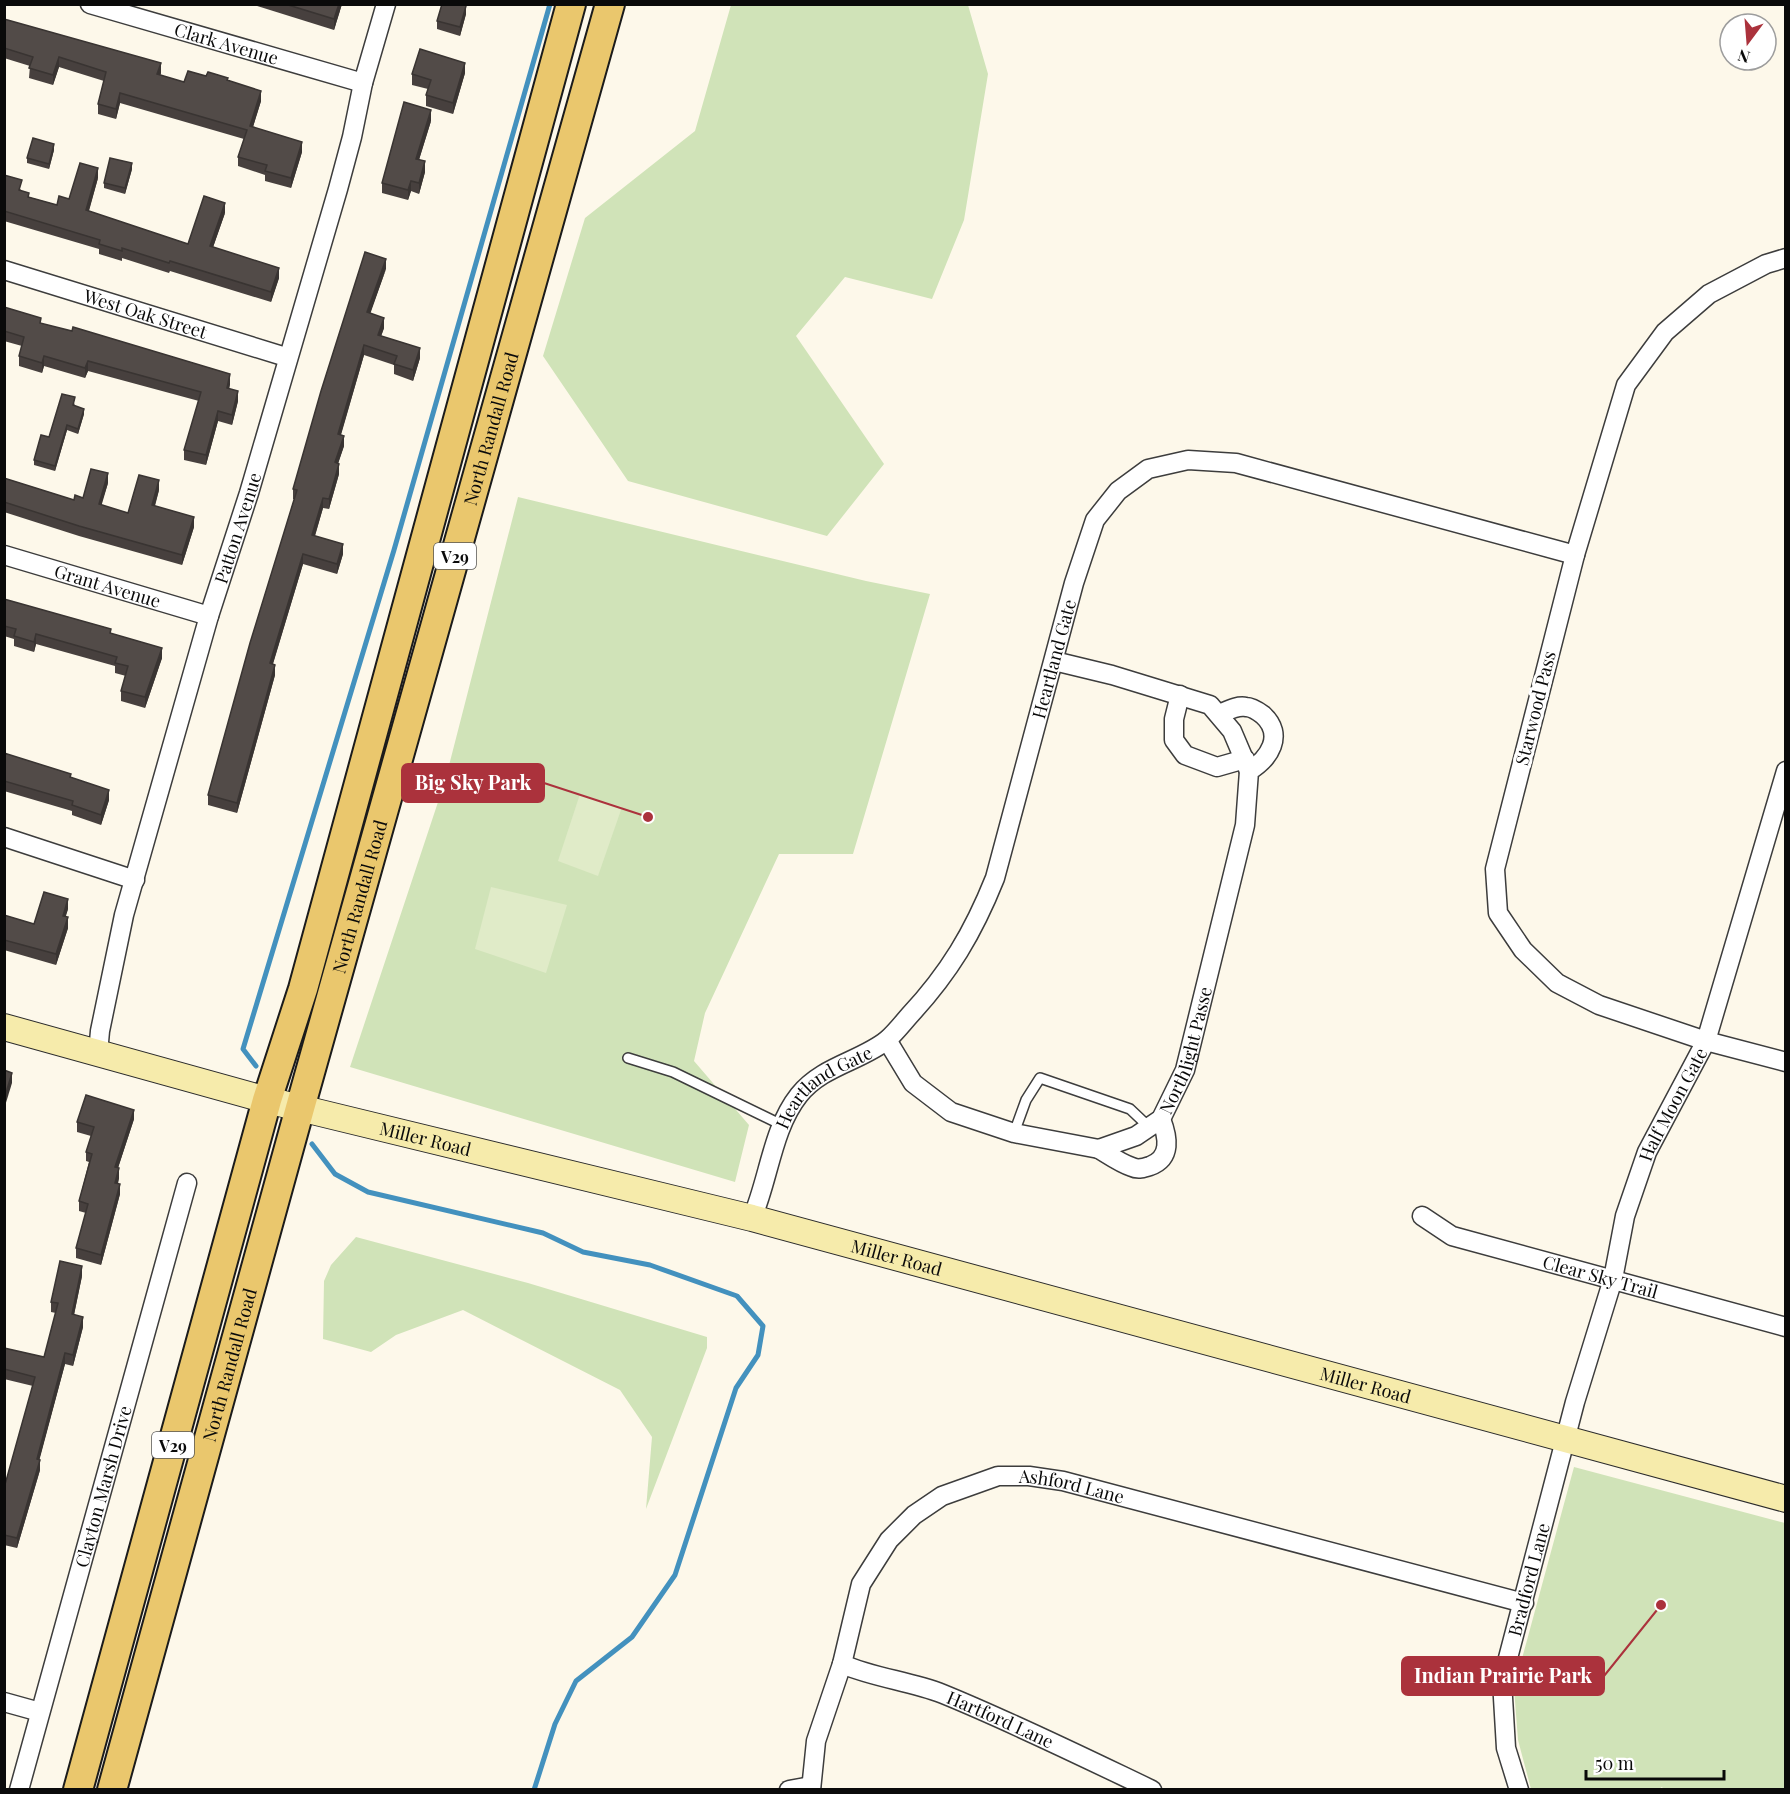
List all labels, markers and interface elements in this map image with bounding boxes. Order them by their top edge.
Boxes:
north arrow [1718,12,1778,72]
street label: Clark Avenue [172,17,281,70]
text: N [1735,45,1752,69]
street label: West Oak Street [80,283,211,344]
street label: North Randall Road [458,349,524,508]
street label: Patton Avenue [208,470,266,586]
road number: V29 [434,543,476,569]
street label: Grant Avenue [51,559,164,613]
street label: Heartland Gate [1026,597,1081,721]
street label: Starwood Pass [1509,648,1561,768]
callout: Big Sky Park [402,764,544,802]
text: Big Sky Park [415,768,532,795]
street label: North Randall Road [326,817,392,976]
street label: Northlight Passe [1153,984,1217,1118]
street label: Heartland Gate [770,1040,876,1133]
street label: Half Moon Gate [1633,1043,1712,1164]
street label: Miller Road [377,1116,474,1161]
street label: Miller Road [848,1233,945,1281]
street label: Clear Sky Trail [1540,1249,1661,1304]
street label: North Randall Road [197,1285,262,1444]
street label: Miller Road [1317,1361,1414,1409]
street label: Clayton Marsh Drive [69,1403,137,1570]
road number: V29 [152,1432,194,1458]
street label: Ashford Lane [1018,1464,1127,1509]
street label: Bradford Lane [1502,1520,1555,1639]
callout: Indian Prairie Park [1402,1657,1604,1695]
text: Indian Prairie Park [1414,1661,1592,1688]
street label: Hartford Lane [943,1685,1058,1753]
scale bar [1586,1743,1724,1781]
text: 50 m [1595,1751,1634,1775]

